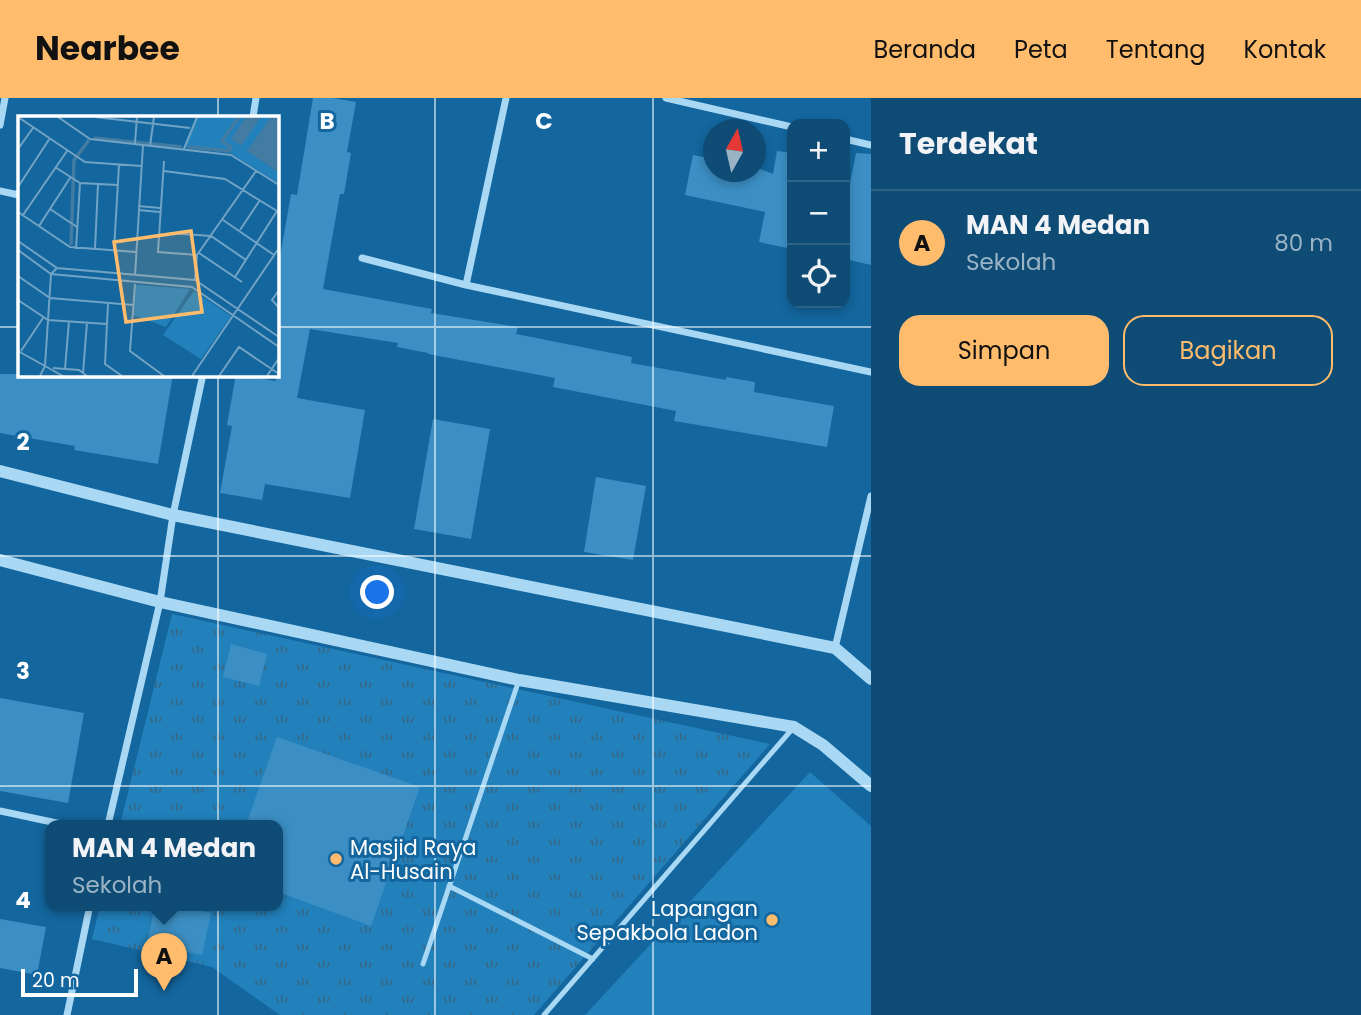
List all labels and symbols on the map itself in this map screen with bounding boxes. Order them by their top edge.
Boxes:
text: B [319,105,335,137]
text: C [535,105,553,137]
inset map [18,116,278,376]
north arrow [703,119,766,182]
text: 2 [16,426,30,458]
your location [360,575,394,609]
text: 3 [16,655,30,687]
place label: Masjid Raya Al-Husain [350,833,476,886]
marker: Masjid Raya Al-Husain [328,851,344,867]
text: 4 [15,884,31,916]
place label: Lapangan Sepakbola Ladon [576,894,758,947]
marker: Lapangan Sepakbola Ladon [764,912,780,928]
pin: A [141,933,187,991]
scale bar [21,966,138,998]

